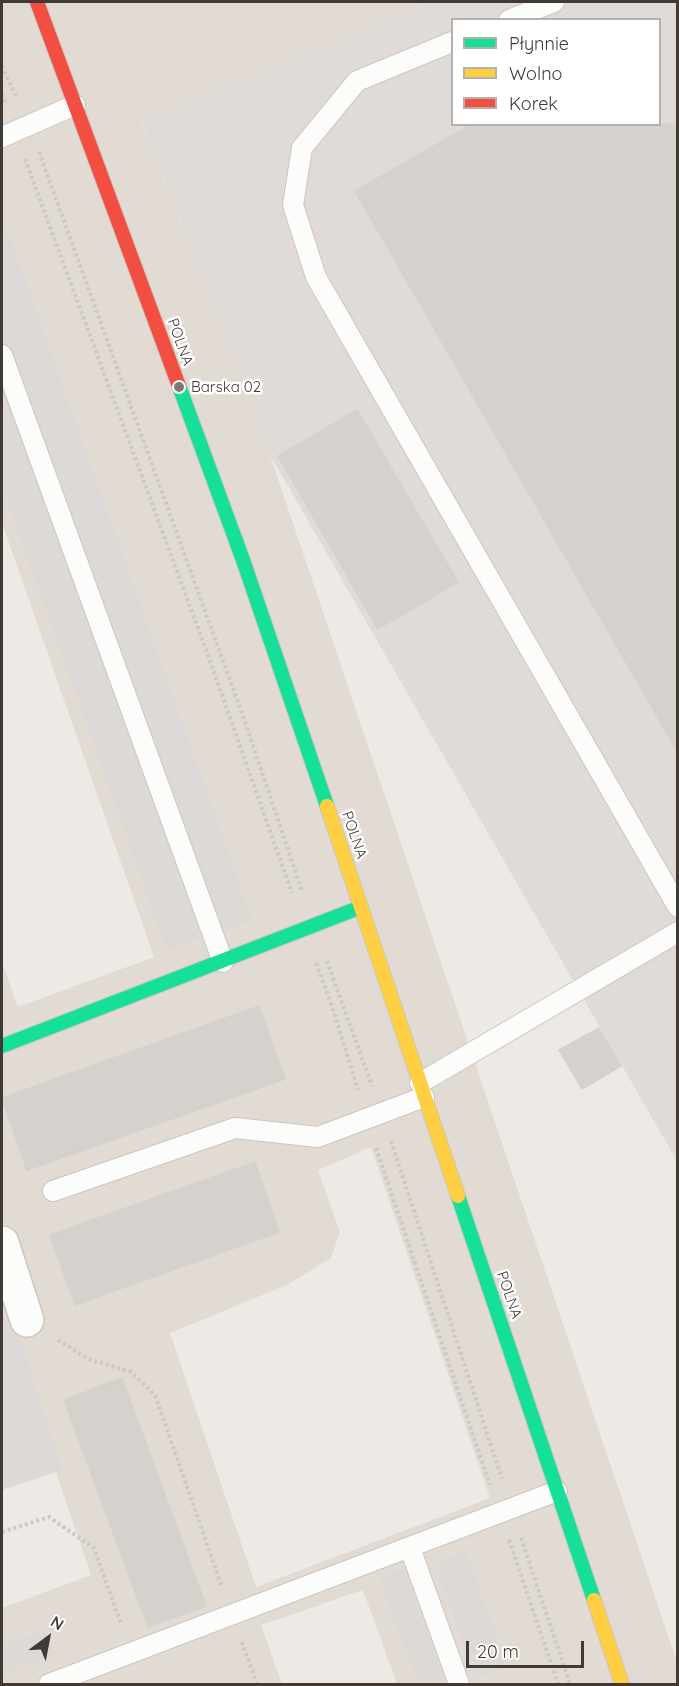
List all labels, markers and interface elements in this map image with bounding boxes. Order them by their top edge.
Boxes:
legend [451,18,661,126]
text: Płynnie [509,32,569,55]
text: Wolno [509,62,562,85]
text: Korek [509,92,558,115]
street label: POLNA [163,316,197,368]
place label: Barska 02 [191,378,261,396]
marker: Barska 02 [172,380,186,394]
street label: POLNA [338,809,370,861]
street label: POLNA [493,1269,525,1321]
north arrow [18,1608,78,1668]
text: N [47,1611,68,1634]
scale bar [469,1629,588,1667]
text: 20 m [477,1640,519,1663]

